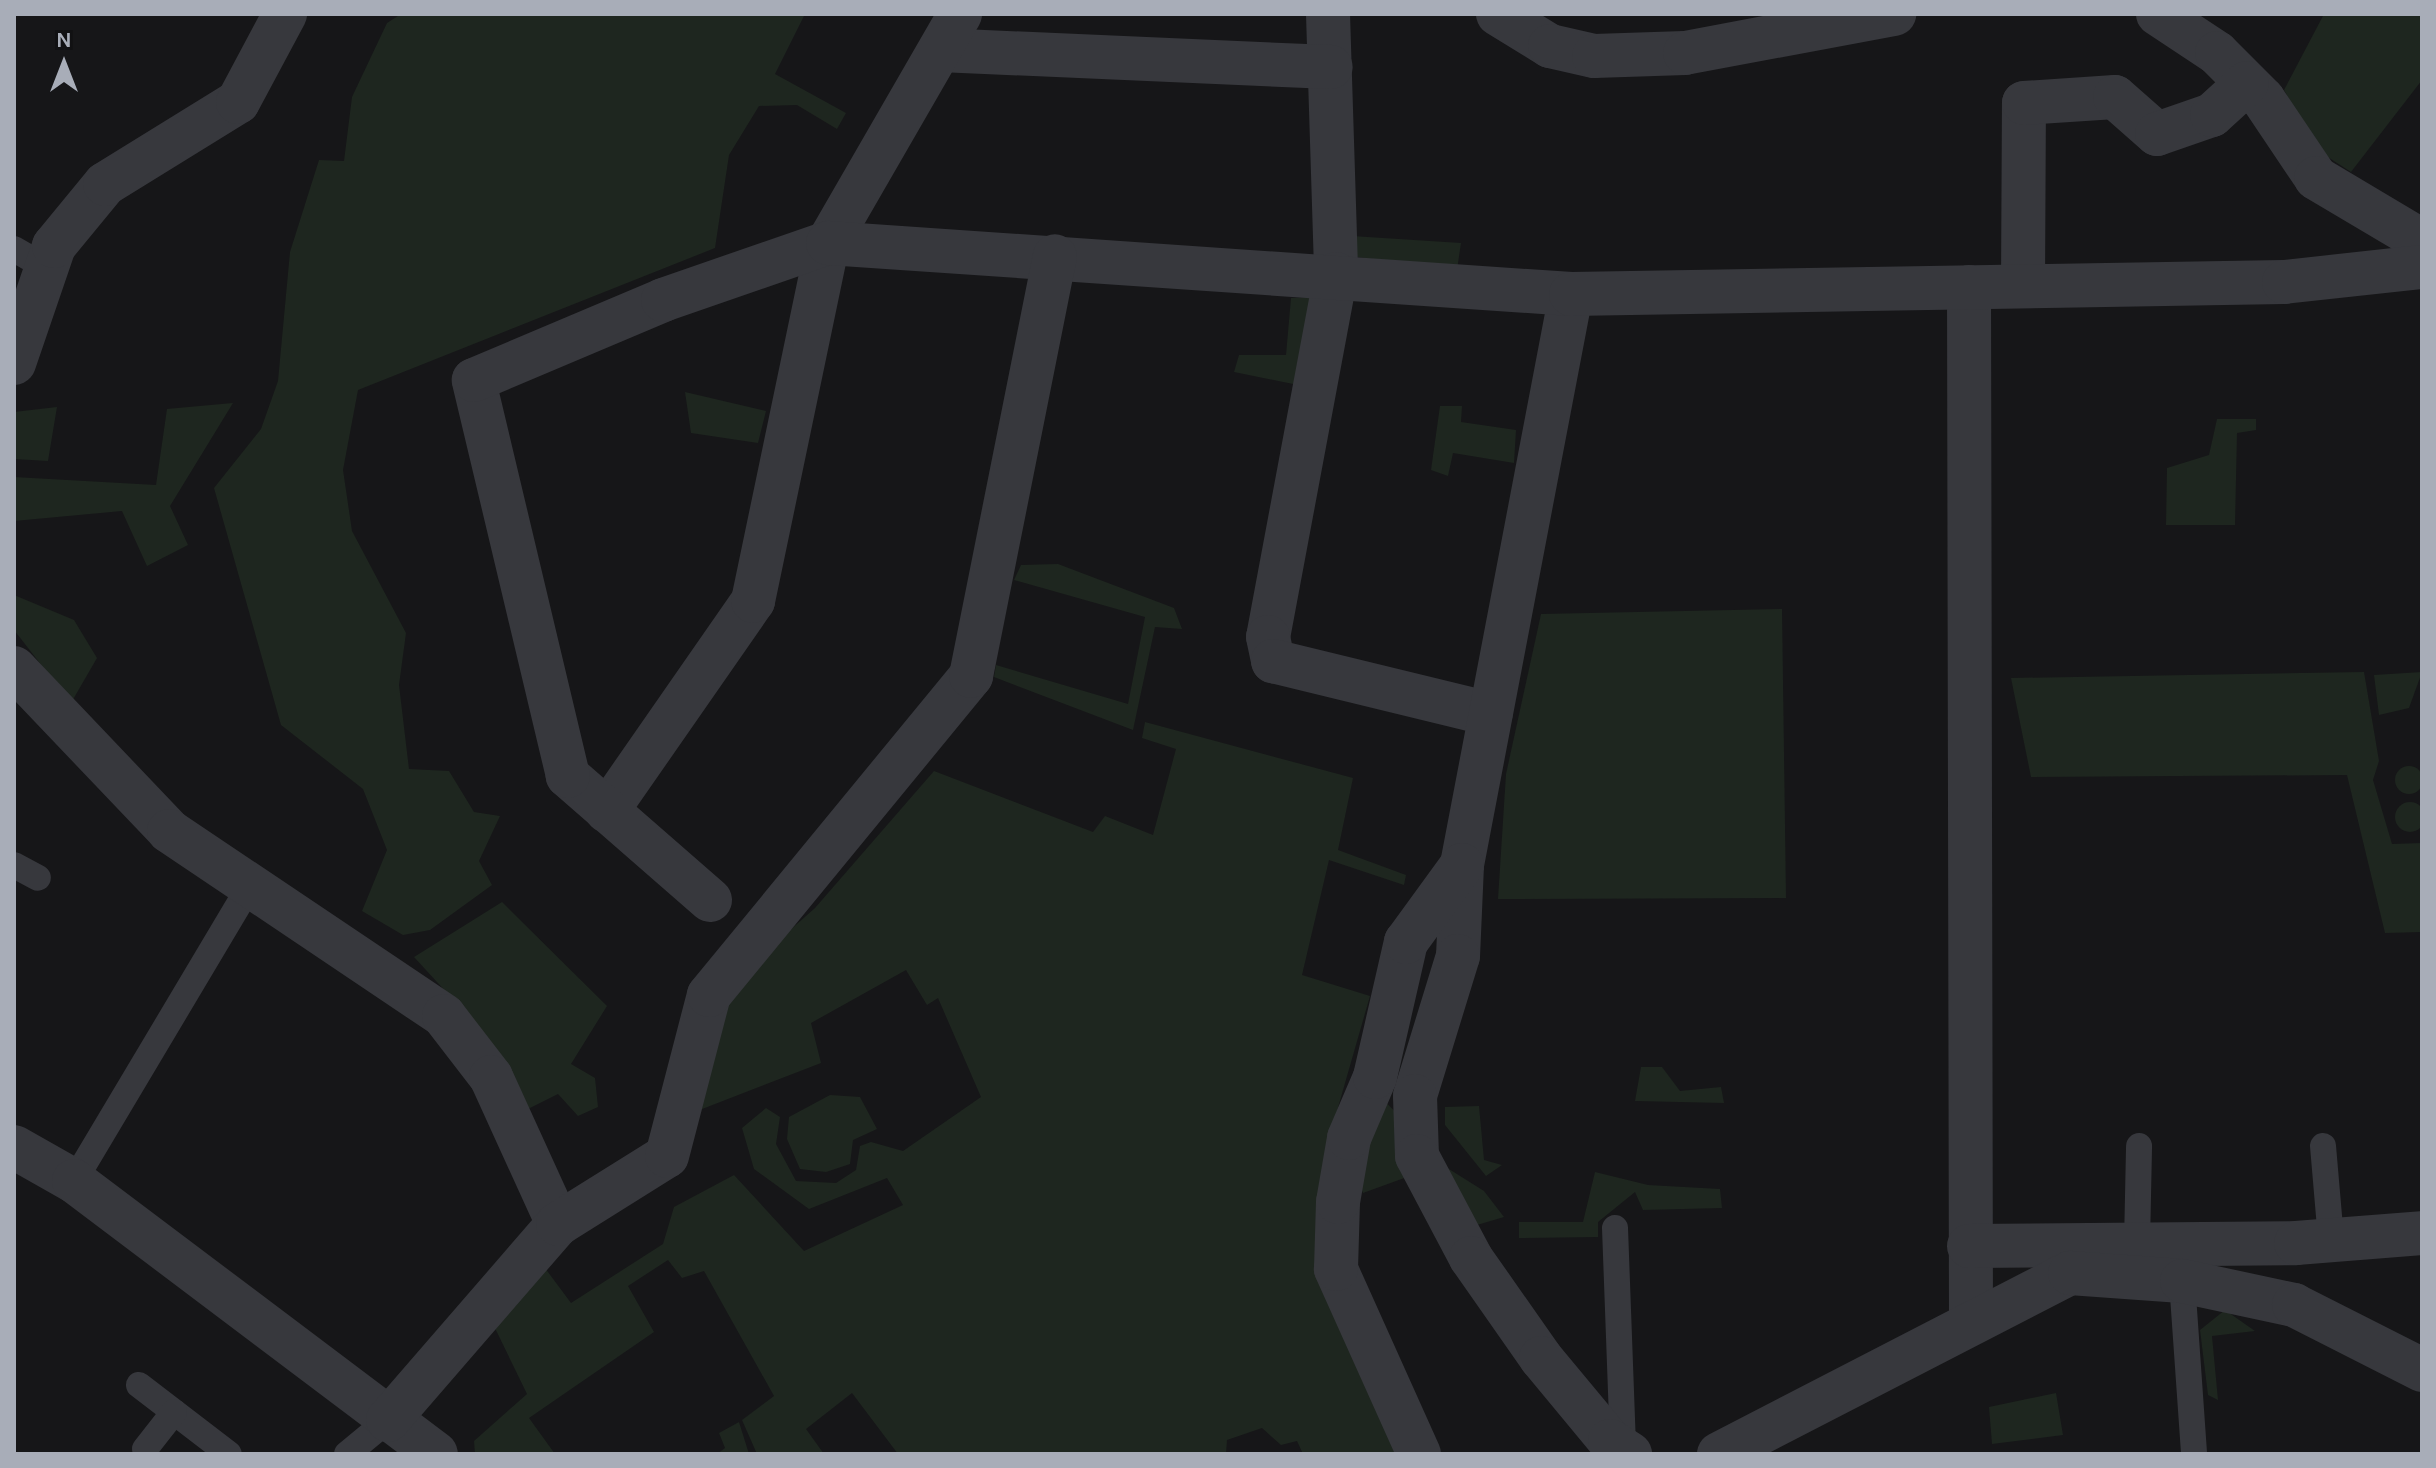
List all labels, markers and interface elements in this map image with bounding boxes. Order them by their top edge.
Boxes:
north arrow [24,24,104,104]
text: N [56,27,72,53]

